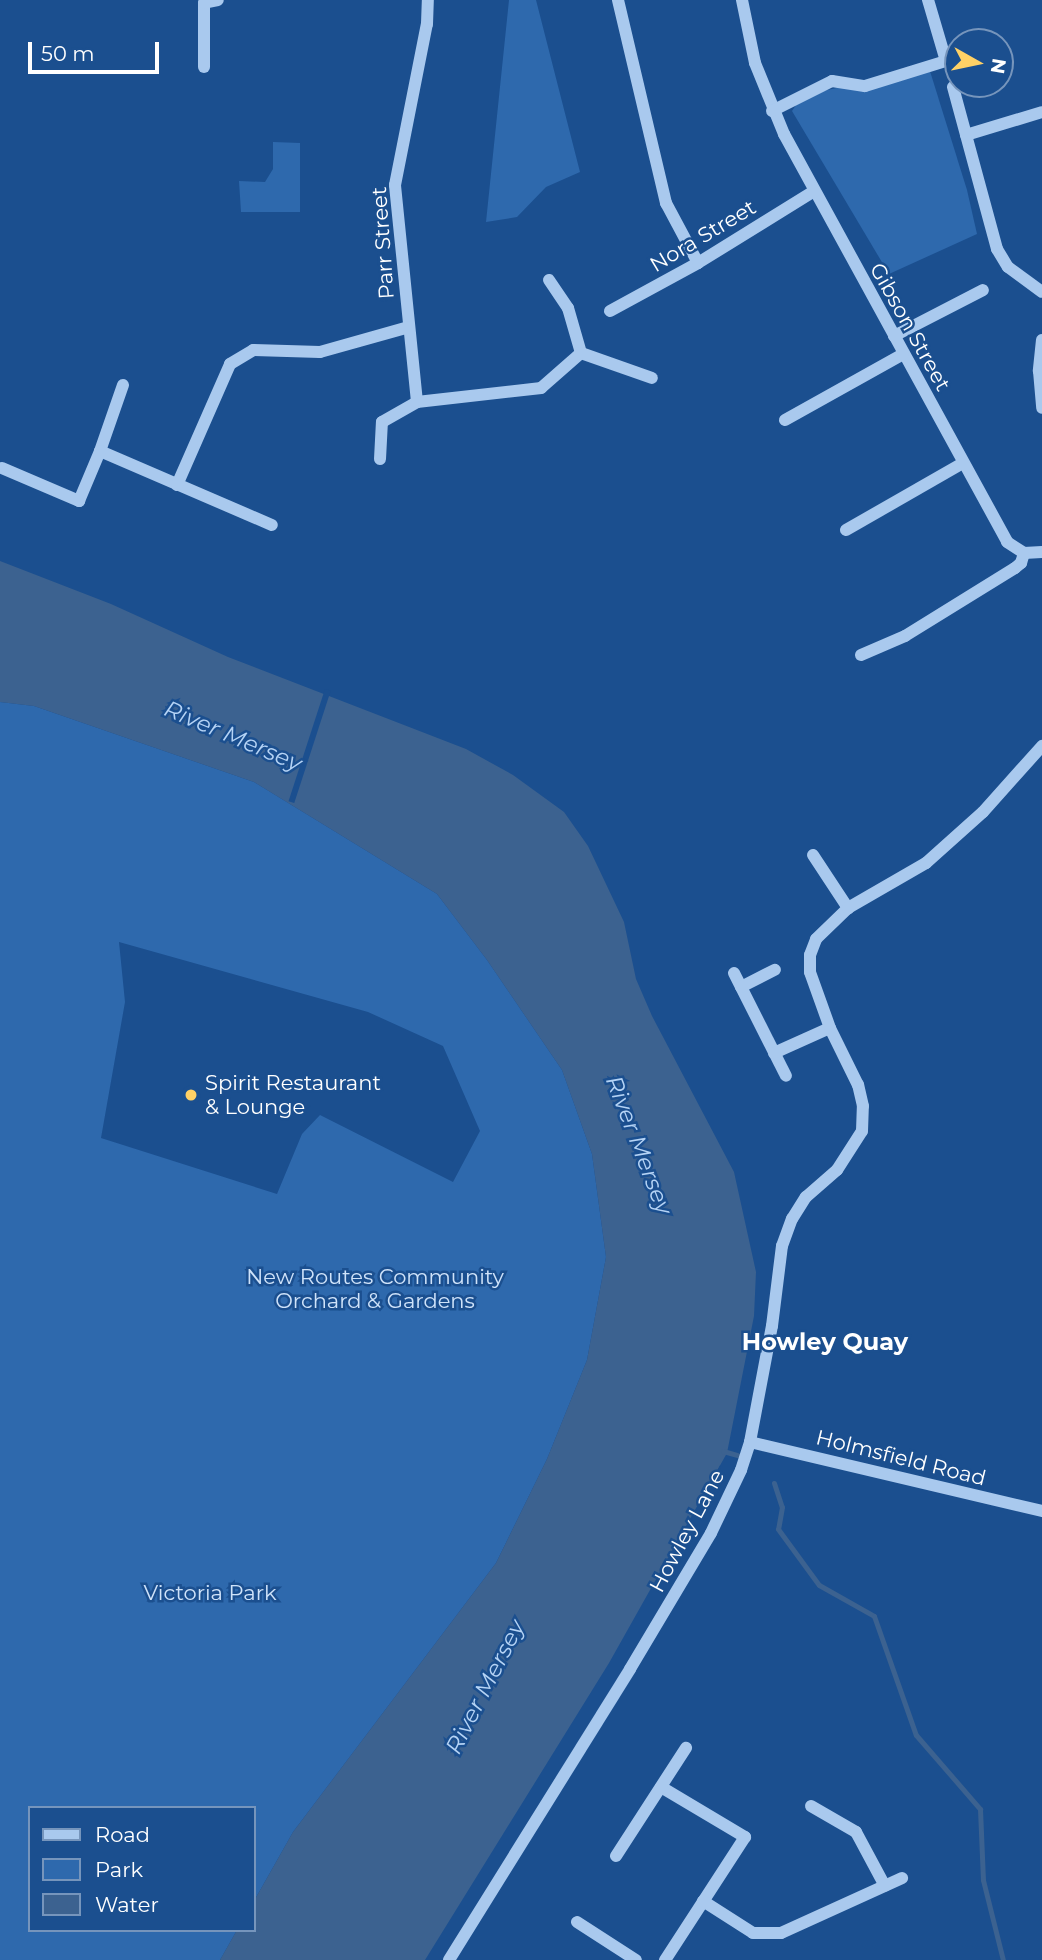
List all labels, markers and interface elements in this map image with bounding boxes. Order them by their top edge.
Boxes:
scale bar [32,28,163,72]
north arrow [944,28,1014,98]
text: 50 m [41,41,95,66]
text: N [986,57,1011,75]
street label: Parr Street [366,186,400,300]
street label: Nora Street [645,195,761,277]
street label: Gibson Street [864,258,956,396]
water label: River Mersey [160,695,306,777]
place label: Spirit Restaurant & Lounge [205,1070,381,1120]
water label: River Mersey [600,1072,678,1218]
marker: Spirit Restaurant & Lounge [183,1087,199,1103]
park label: New Routes Community Orchard & Gardens [246,1264,504,1314]
district label: Howley Quay [742,1328,908,1356]
street label: Holmsfield Road [813,1425,989,1491]
street label: Howley Lane [644,1465,730,1597]
park label: Victoria Park [144,1580,276,1606]
water label: River Mersey [439,1615,531,1759]
legend [28,1806,256,1932]
text: Road [95,1822,150,1847]
text: Park [95,1857,143,1882]
text: Water [95,1892,159,1917]

